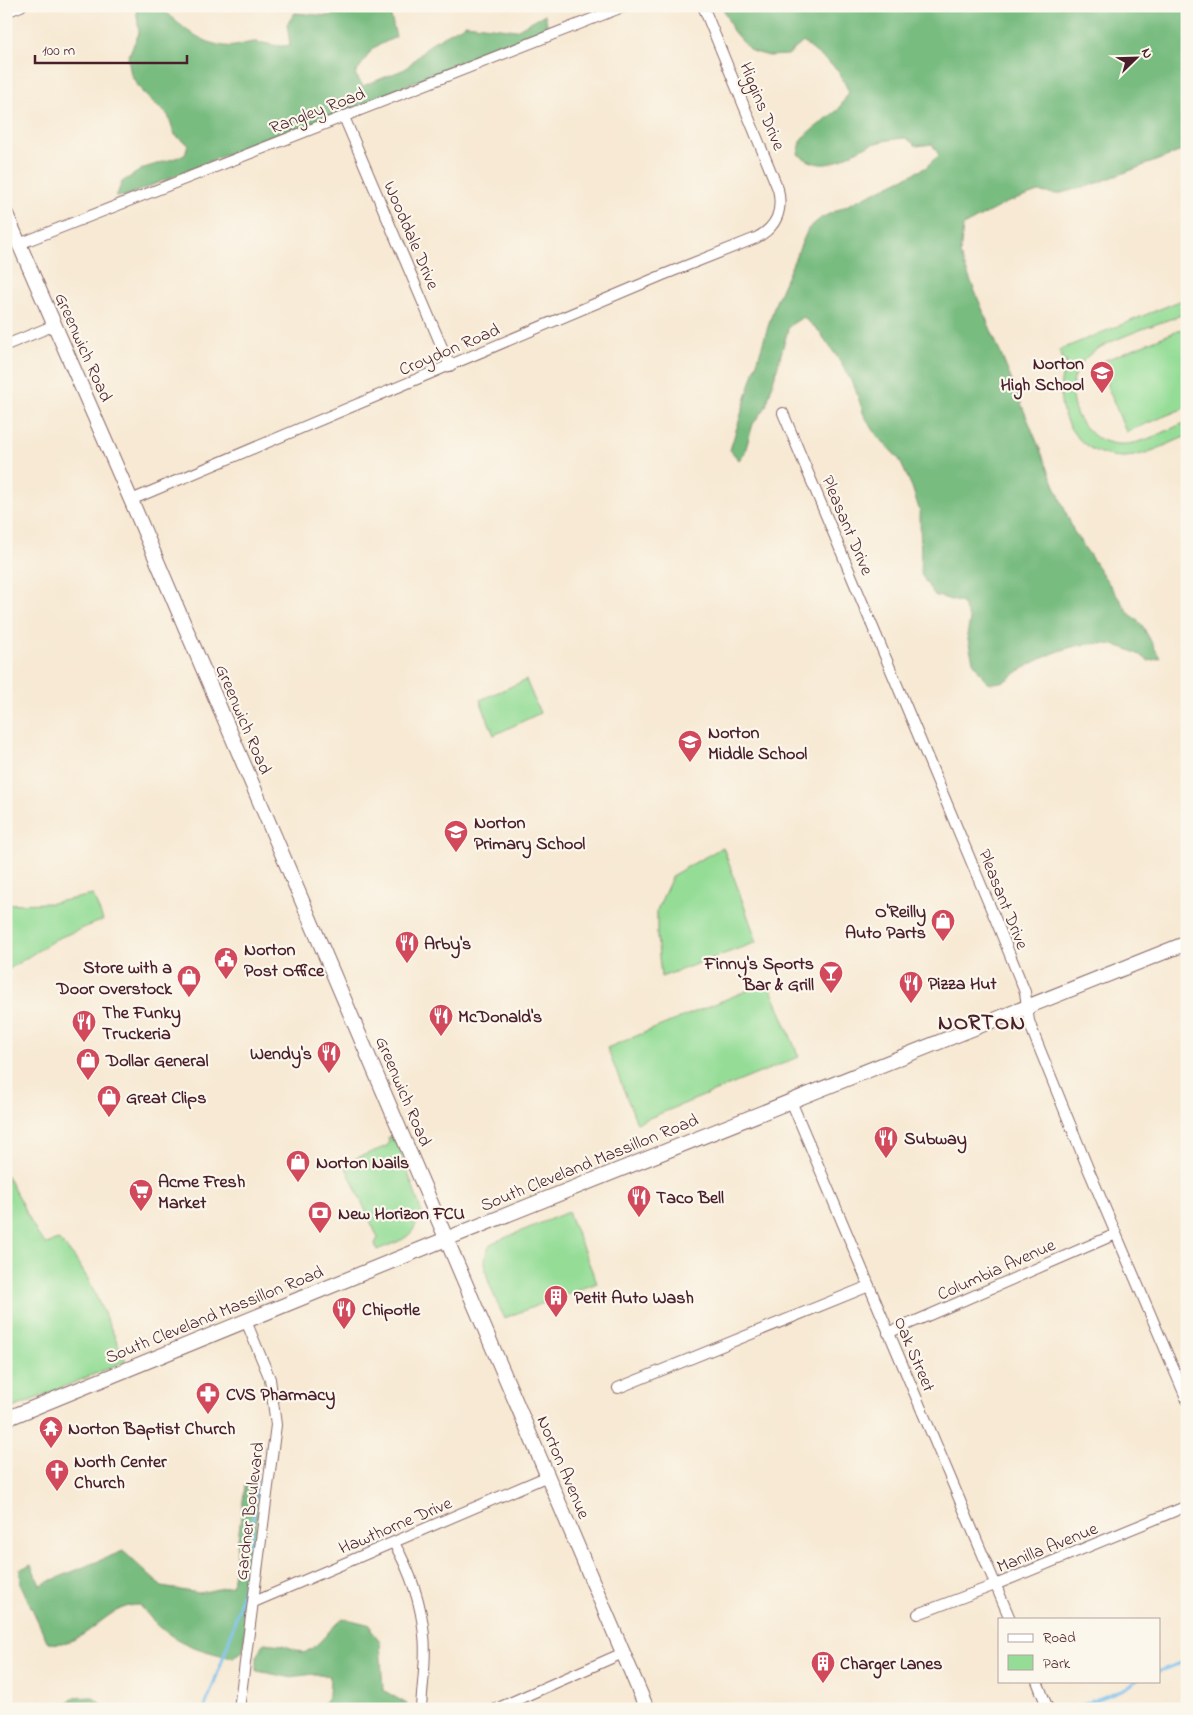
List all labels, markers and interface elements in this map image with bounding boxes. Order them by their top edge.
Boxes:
scale bar [35,32,188,64]
north arrow [1110,32,1160,82]
text: 100 m [42,40,75,62]
text: N [1135,45,1158,62]
street label: Higgins Drive [731,59,791,156]
street label: Rangley Road [266,82,370,143]
street label: Wooddale Drive [376,177,445,295]
street label: Greenwich Road [46,289,118,407]
street label: Croydon Road [395,318,504,384]
place label: Norton High School [1001,352,1084,400]
school or university icon: Norton High School [1089,360,1115,394]
street label: Pleasant Drive [813,472,879,581]
street label: Greenwich Road [207,661,277,779]
place label: Norton Middle School [708,721,807,768]
school or university icon: Norton Middle School [677,729,703,763]
place label: Norton Primary School [474,811,585,859]
school or university icon: Norton Primary School [443,819,469,853]
street label: Pleasant Drive [970,846,1034,955]
place label: O'Reilly Auto Parts [845,900,926,947]
shop icon: O'Reilly Auto Parts [930,908,956,942]
restaurant icon: Arby's [394,930,420,964]
place label: Arby's [424,932,471,959]
place label: Norton Post Office [244,938,325,985]
public building icon: Norton Post Office [213,946,239,980]
place label: Finny's Sports Bar & Grill [703,952,814,999]
place label: Store with a Door Overstock [56,956,173,1003]
bar icon: Finny's Sports Bar & Grill [818,960,844,994]
shop icon: Store with a Door Overstock [176,964,202,998]
restaurant icon: Pizza Hut [898,970,924,1004]
place label: Pizza Hut [928,972,998,998]
place label: The Funky Truckeria [102,1001,181,1048]
restaurant icon: McDonald's [428,1003,454,1037]
place label: McDonald's [458,1005,542,1031]
district label: NORTON [938,1008,1026,1040]
restaurant icon: The Funky Truckeria [71,1009,97,1043]
street label: Greenwich Road [367,1033,437,1151]
restaurant icon: Wendy's [316,1040,342,1074]
place label: Wendy's [250,1042,312,1069]
shop icon: Dollar General [75,1047,101,1081]
place label: Dollar General [105,1049,209,1075]
shop icon: Great Clips [96,1084,122,1118]
place label: Great Clips [126,1086,206,1112]
street label: South Cleveland Massillon Road [477,1108,703,1220]
restaurant icon: Subway [873,1125,899,1159]
place label: Subway [904,1127,967,1154]
shop icon: Norton Nails [285,1149,311,1183]
place label: Norton Nails [316,1151,409,1177]
place label: Acme Fresh Market [158,1170,246,1217]
supermarket icon: Acme Fresh Market [128,1178,154,1212]
restaurant icon: Taco Bell [626,1184,652,1218]
place label: Taco Bell [656,1186,724,1212]
bank icon: New Horizon FCU [307,1200,333,1234]
place label: New Horizon FCU [338,1202,465,1228]
street label: Columbia Avenue [934,1233,1061,1308]
street label: South Cleveland Massillon Road [102,1260,328,1372]
building icon: Petit Auto Wash [543,1284,569,1318]
place label: Petit Auto Wash [574,1286,694,1312]
restaurant icon: Chipotle [331,1296,357,1330]
place label: Chipotle [362,1298,421,1324]
street label: Oak Street [886,1313,941,1396]
pharmacy icon: CVS Pharmacy [195,1381,221,1415]
place label: CVS Pharmacy [226,1383,335,1410]
street label: Norton Avenue [529,1412,596,1524]
temple icon: Norton Baptist Church [38,1415,64,1449]
place label: Norton Baptist Church [68,1417,236,1443]
street label: Gardner Boulevard [230,1441,272,1582]
place label: North Center Church [74,1450,167,1497]
church icon: North Center Church [44,1458,70,1492]
street label: Hawthorne Drive [335,1491,457,1562]
street label: Manilla Avenue [993,1516,1103,1581]
legend [998,1618,1160,1682]
text: Road [1043,1627,1076,1649]
building icon: Charger Lanes [810,1650,836,1684]
place label: Charger Lanes [840,1652,942,1679]
text: Park [1043,1653,1071,1675]

